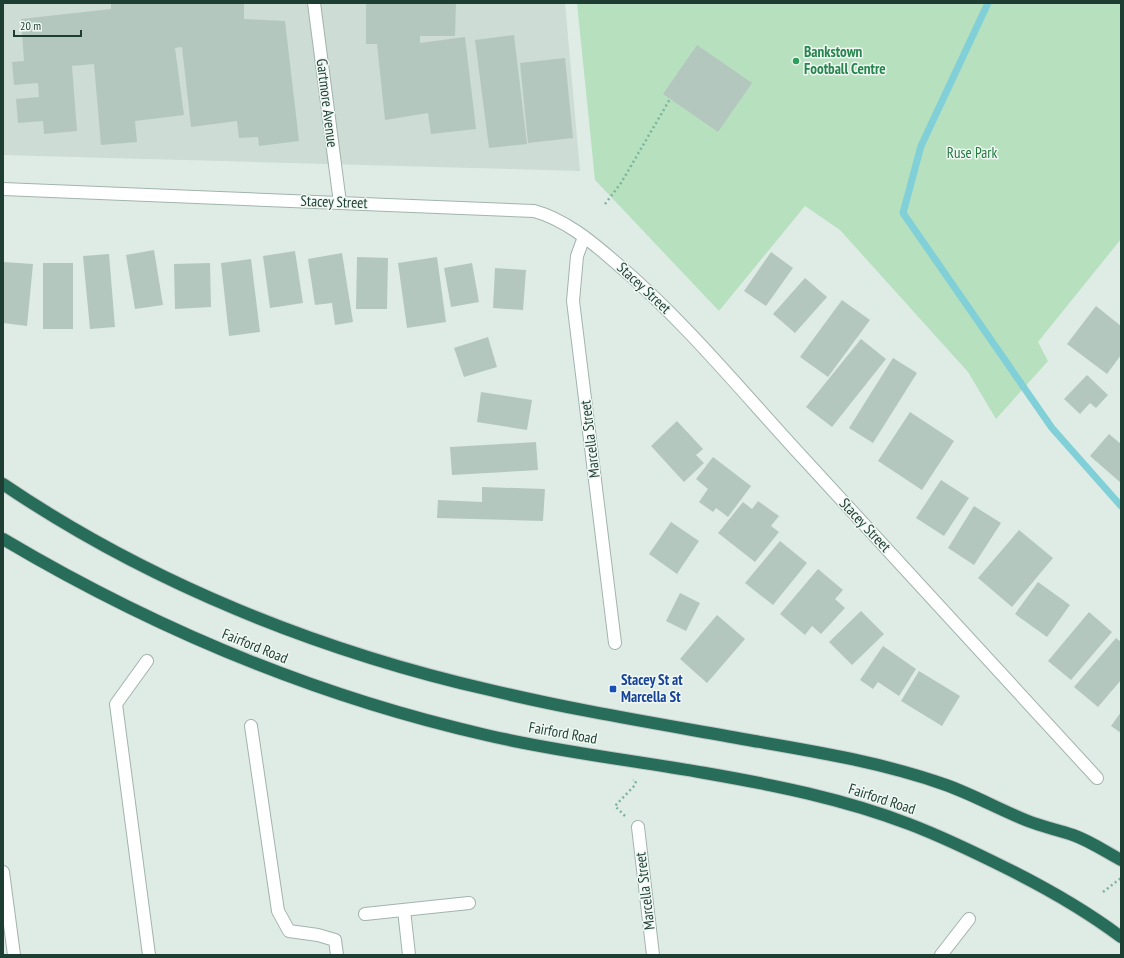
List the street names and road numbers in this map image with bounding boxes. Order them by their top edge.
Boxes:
street label: Gartmore Avenue [313,57,342,148]
street label: Stacey Street [300,191,368,212]
street label: Stacey Street [613,258,675,317]
street label: Marcella Street [575,399,604,479]
street label: Stacey Street [836,494,895,556]
street label: Fairford Road [220,624,291,667]
street label: Fairford Road [527,717,599,748]
street label: Fairford Road [846,779,918,818]
street label: Marcella Street [630,851,659,931]

